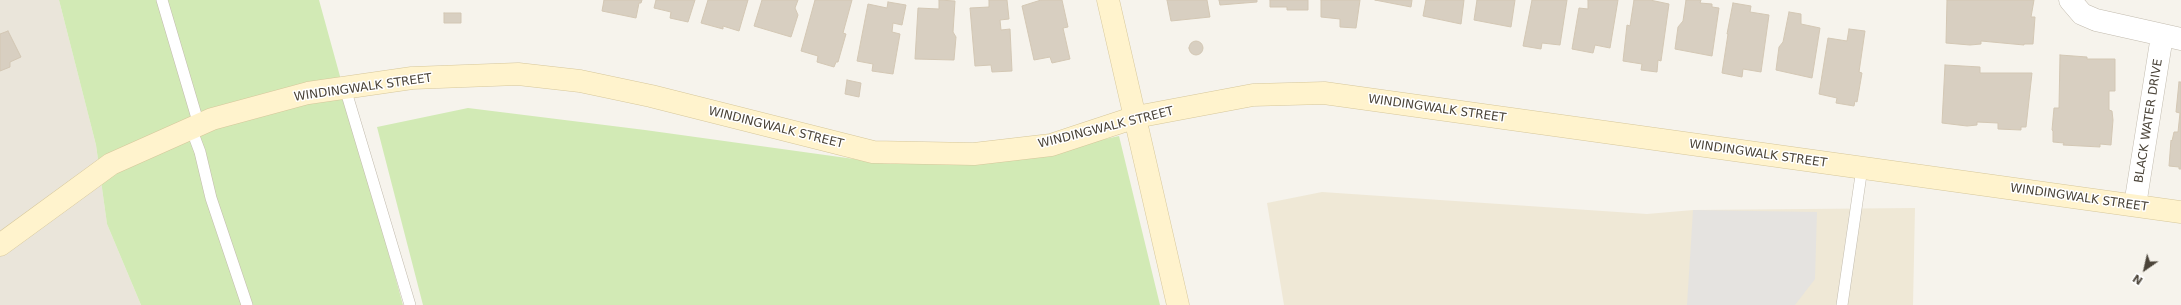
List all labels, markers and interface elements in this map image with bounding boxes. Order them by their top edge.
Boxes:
street label: BLACK WATER DRIVE [2132,58,2166,184]
street label: WINDINGWALK STREET [293,71,433,105]
street label: WINDINGWALK STREET [1367,92,1507,126]
street label: WINDINGWALK STREET [707,104,845,152]
street label: WINDINGWALK STREET [1037,104,1175,152]
street label: WINDINGWALK STREET [1688,137,1828,171]
street label: WINDINGWALK STREET [2009,181,2149,215]
north arrow [2125,249,2165,289]
text: N [2131,271,2145,287]

